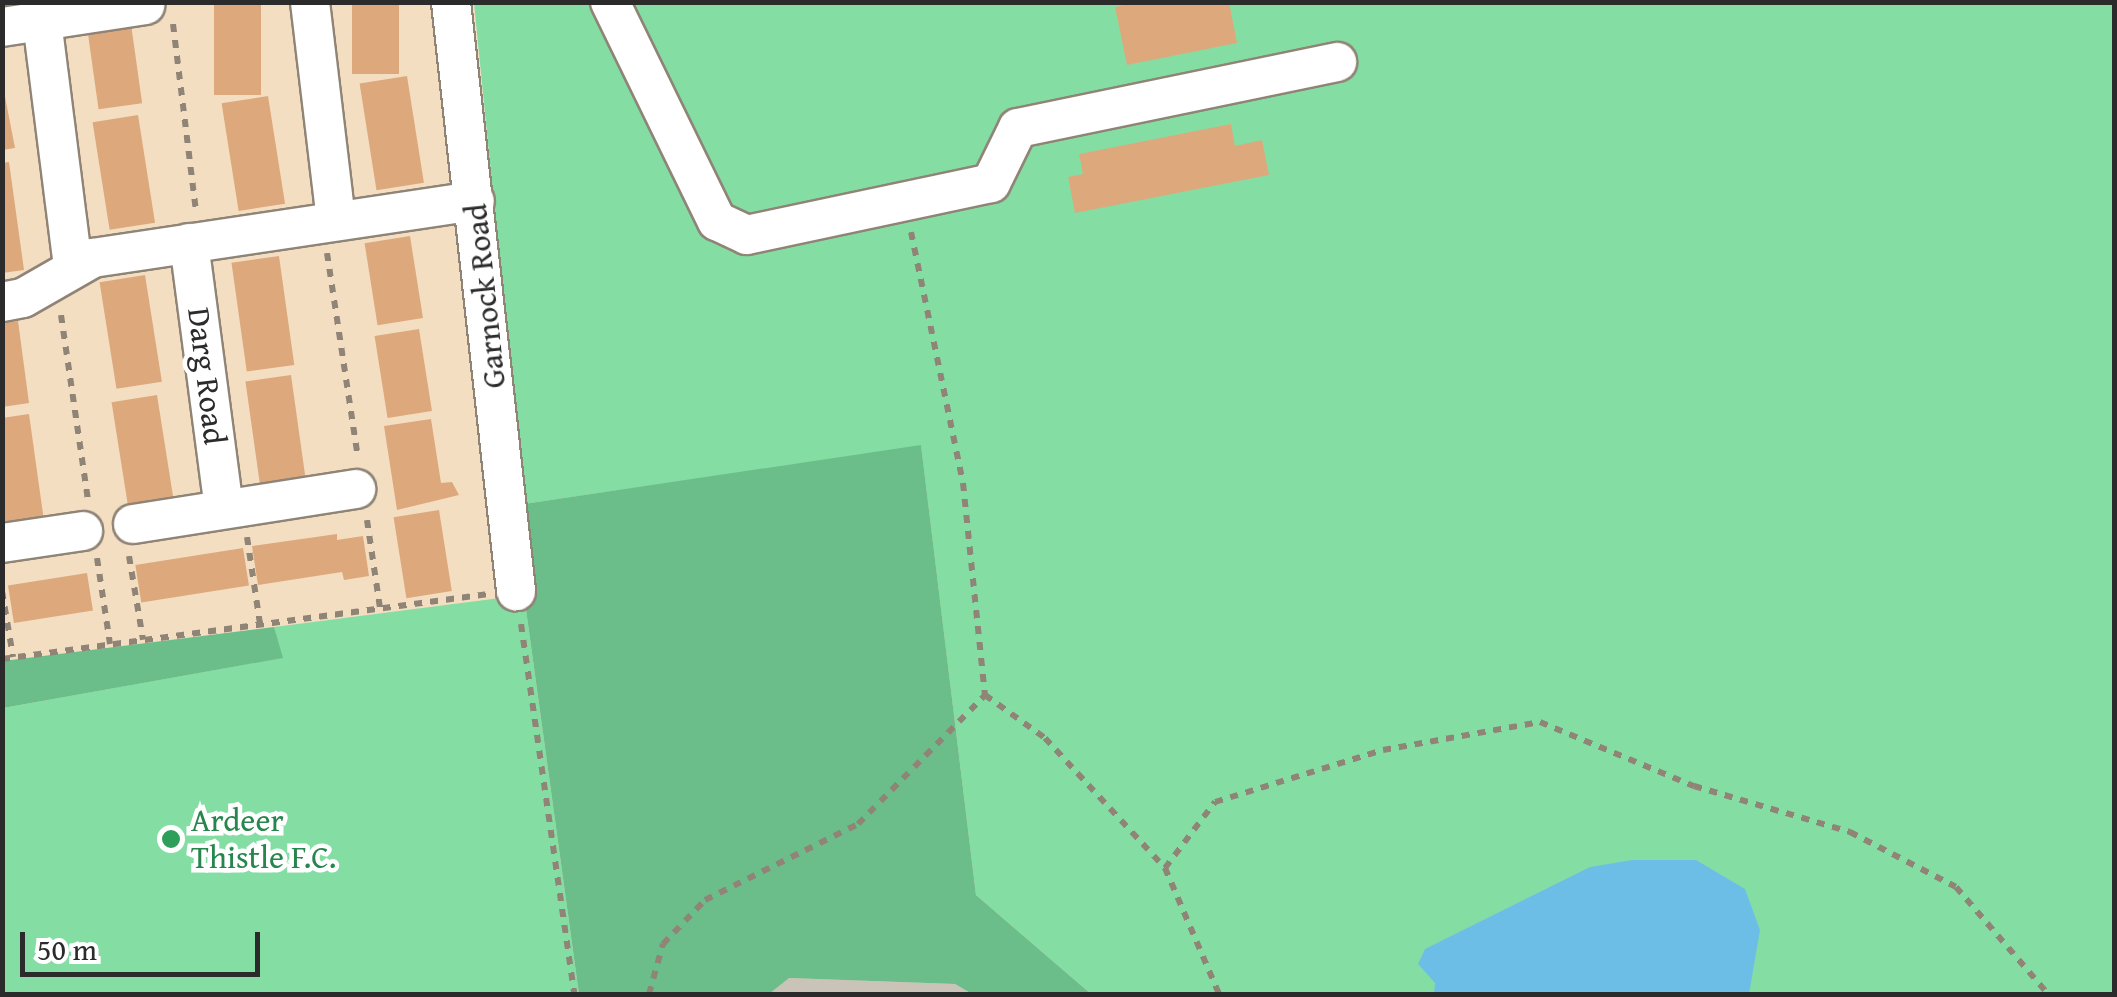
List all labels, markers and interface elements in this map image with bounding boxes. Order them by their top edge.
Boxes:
street label: Garnock Road [456,202,514,390]
street label: Darg Road [180,305,234,447]
place label: Ardeer Thistle F.C. [191,802,336,877]
marker: Ardeer Thistle F.C. [160,828,182,850]
scale bar [25,912,265,974]
text: 50 m [37,927,97,971]

